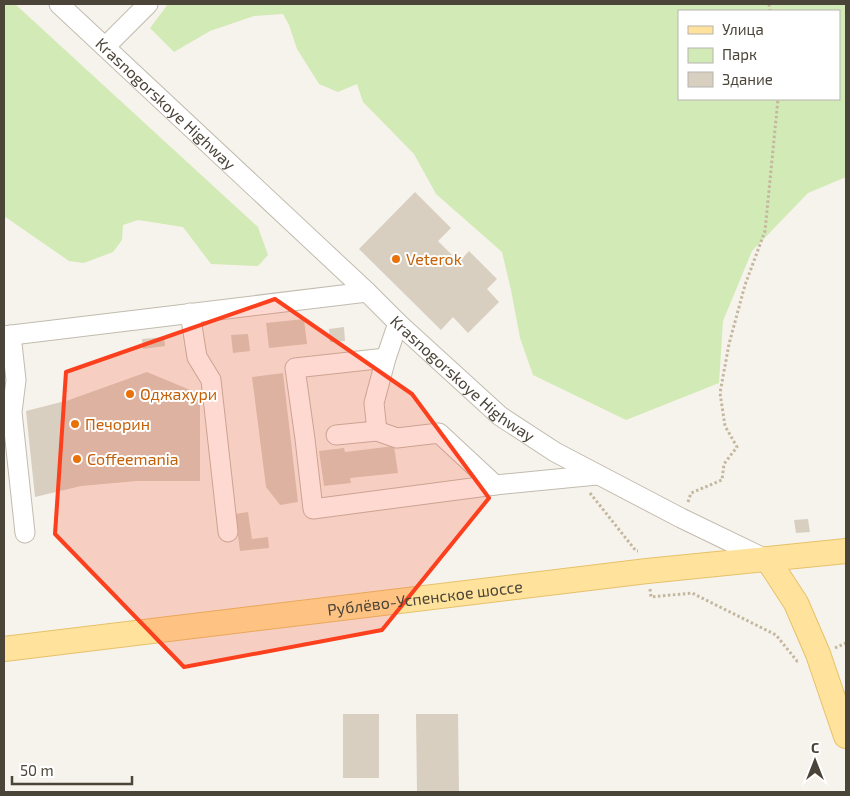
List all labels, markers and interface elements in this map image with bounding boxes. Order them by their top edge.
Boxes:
legend [678,10,840,100]
text: Улица [722,20,764,38]
street label: Krasnogorskoye Highway [92,33,240,174]
text: Парк [722,45,757,63]
text: Здание [722,70,773,88]
place label: Veterok [406,249,462,268]
marker: Veterok [390,253,402,265]
street label: Krasnogorskoye Highway [387,311,539,446]
place label: Оджахури [140,384,217,404]
marker: Оджахури [124,388,136,400]
place label: Печорин [85,414,150,433]
marker: Печорин [69,418,81,430]
place label: Coffeemania [87,449,178,468]
marker: Coffeemania [71,453,83,465]
street label: Рублёво-Успенское шоссе [326,576,524,619]
north arrow [790,736,840,786]
text: С [811,739,819,756]
scale bar [12,754,132,786]
text: 50 m [20,761,54,779]

